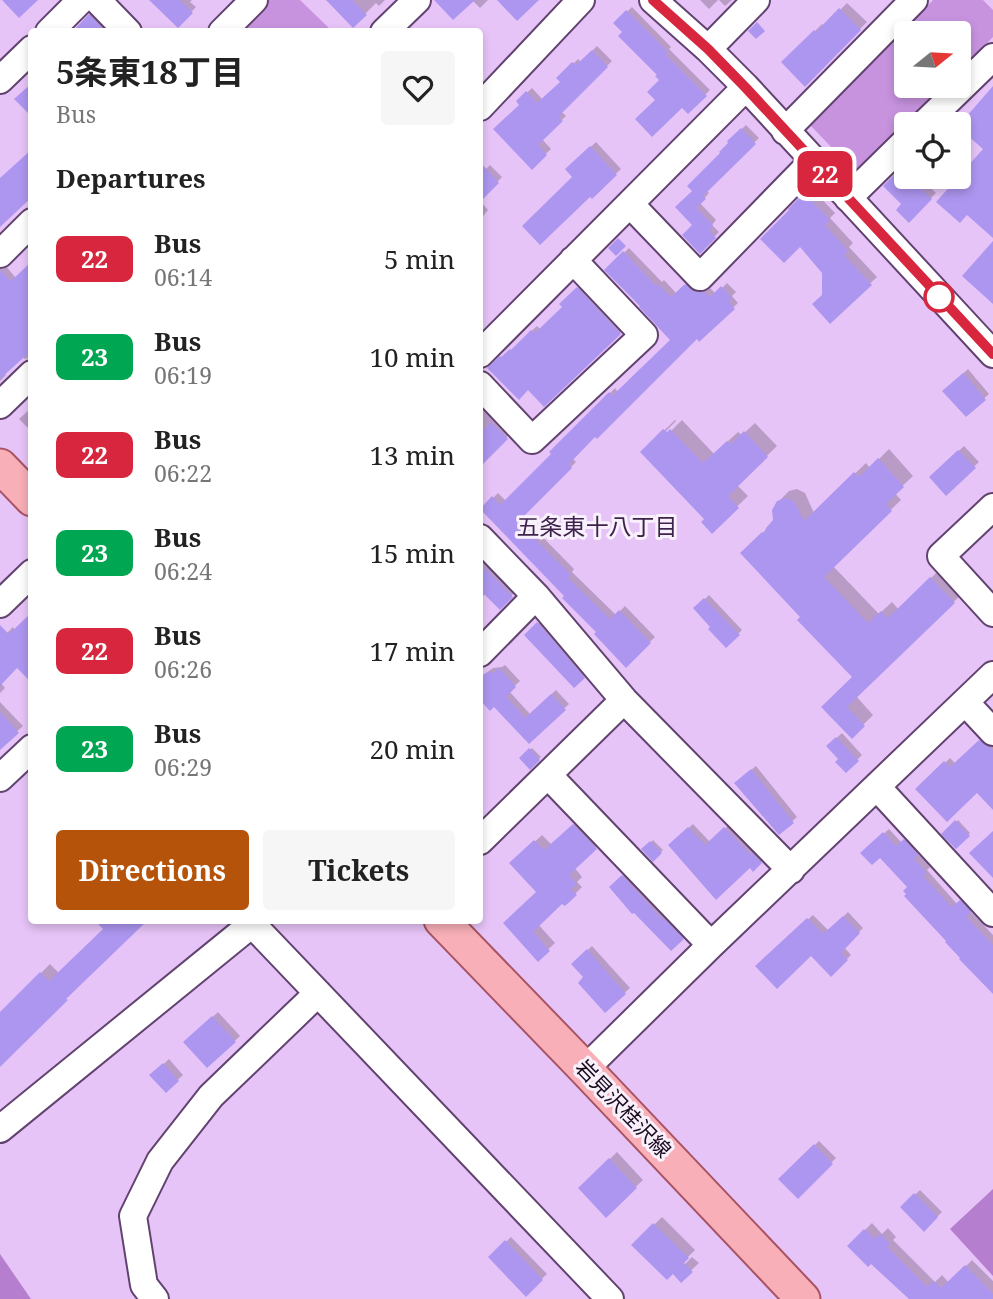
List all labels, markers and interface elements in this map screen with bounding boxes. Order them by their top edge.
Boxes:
north arrow [894,21,971,98]
map controls [894,21,971,189]
text: 5条東18丁目 [56,49,244,94]
button: heart [381,51,455,125]
text: Bus [56,98,96,130]
button: locate [894,112,971,189]
line badge: 22 [794,151,856,197]
text: 22 [811,157,839,190]
text: Departures [56,160,206,196]
text: Bus [154,225,201,261]
text: 5 min [384,241,455,277]
text: 22 [81,242,108,275]
text: 06:14 [154,261,212,293]
unlabelled marker [924,282,954,312]
text: Bus [154,323,201,359]
text: 10 min [370,339,455,375]
text: 23 [81,340,108,373]
text: 06:19 [154,359,212,391]
text: Bus [154,421,201,457]
text: 13 min [370,437,455,473]
text: 22 [81,438,108,471]
text: 06:22 [154,457,212,489]
district label: 五条東十八丁目 [517,510,678,542]
text: Bus [154,519,201,555]
text: 15 min [370,535,455,571]
text: 23 [81,536,108,569]
text: 06:24 [154,555,212,587]
text: Bus [154,617,201,653]
text: 17 min [370,633,455,669]
text: 22 [81,634,108,667]
text: 06:26 [154,653,212,685]
text: Bus [154,715,201,751]
text: 20 min [370,731,455,767]
text: 23 [81,732,108,765]
text: 06:29 [154,751,212,783]
button: Directions [56,830,249,910]
button: Tickets [263,830,455,910]
street label: 岩見沢桂沢線 [570,1053,678,1163]

